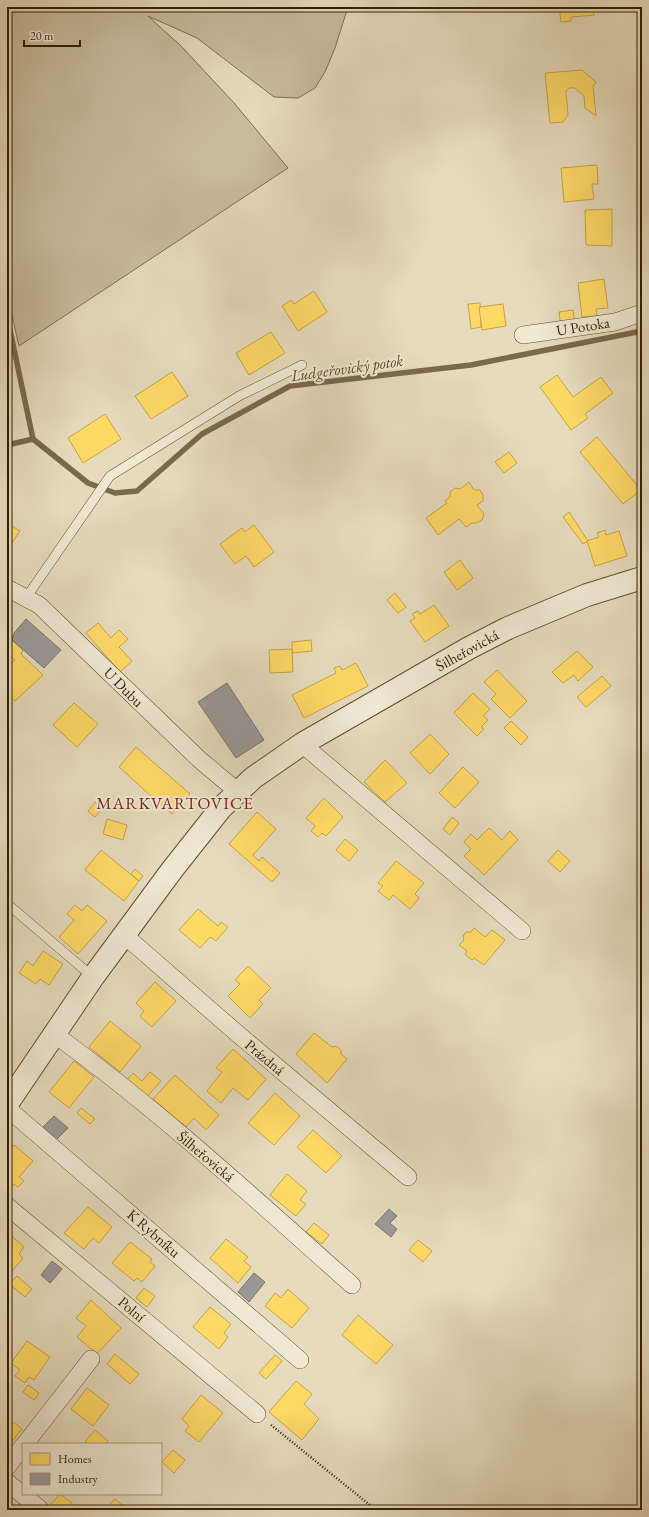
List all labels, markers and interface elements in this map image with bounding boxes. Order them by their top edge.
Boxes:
scale bar [24,22,80,48]
text: 20 m [30,28,54,44]
street label: U Potoka [555,312,611,340]
water label: Ludgeřovický potok [289,350,405,386]
street label: Šilheřovická [432,625,502,675]
street label: U Dubu [100,663,148,711]
district label: MARKVARTOVICE [96,792,254,814]
street label: Prázdná [241,1035,289,1079]
street label: Šilheřovická [173,1126,239,1186]
street label: K Rybníku [123,1205,185,1261]
street label: Polní [114,1292,150,1326]
legend [22,1443,162,1495]
text: Homes [58,1451,92,1467]
text: Industry [58,1471,98,1487]

